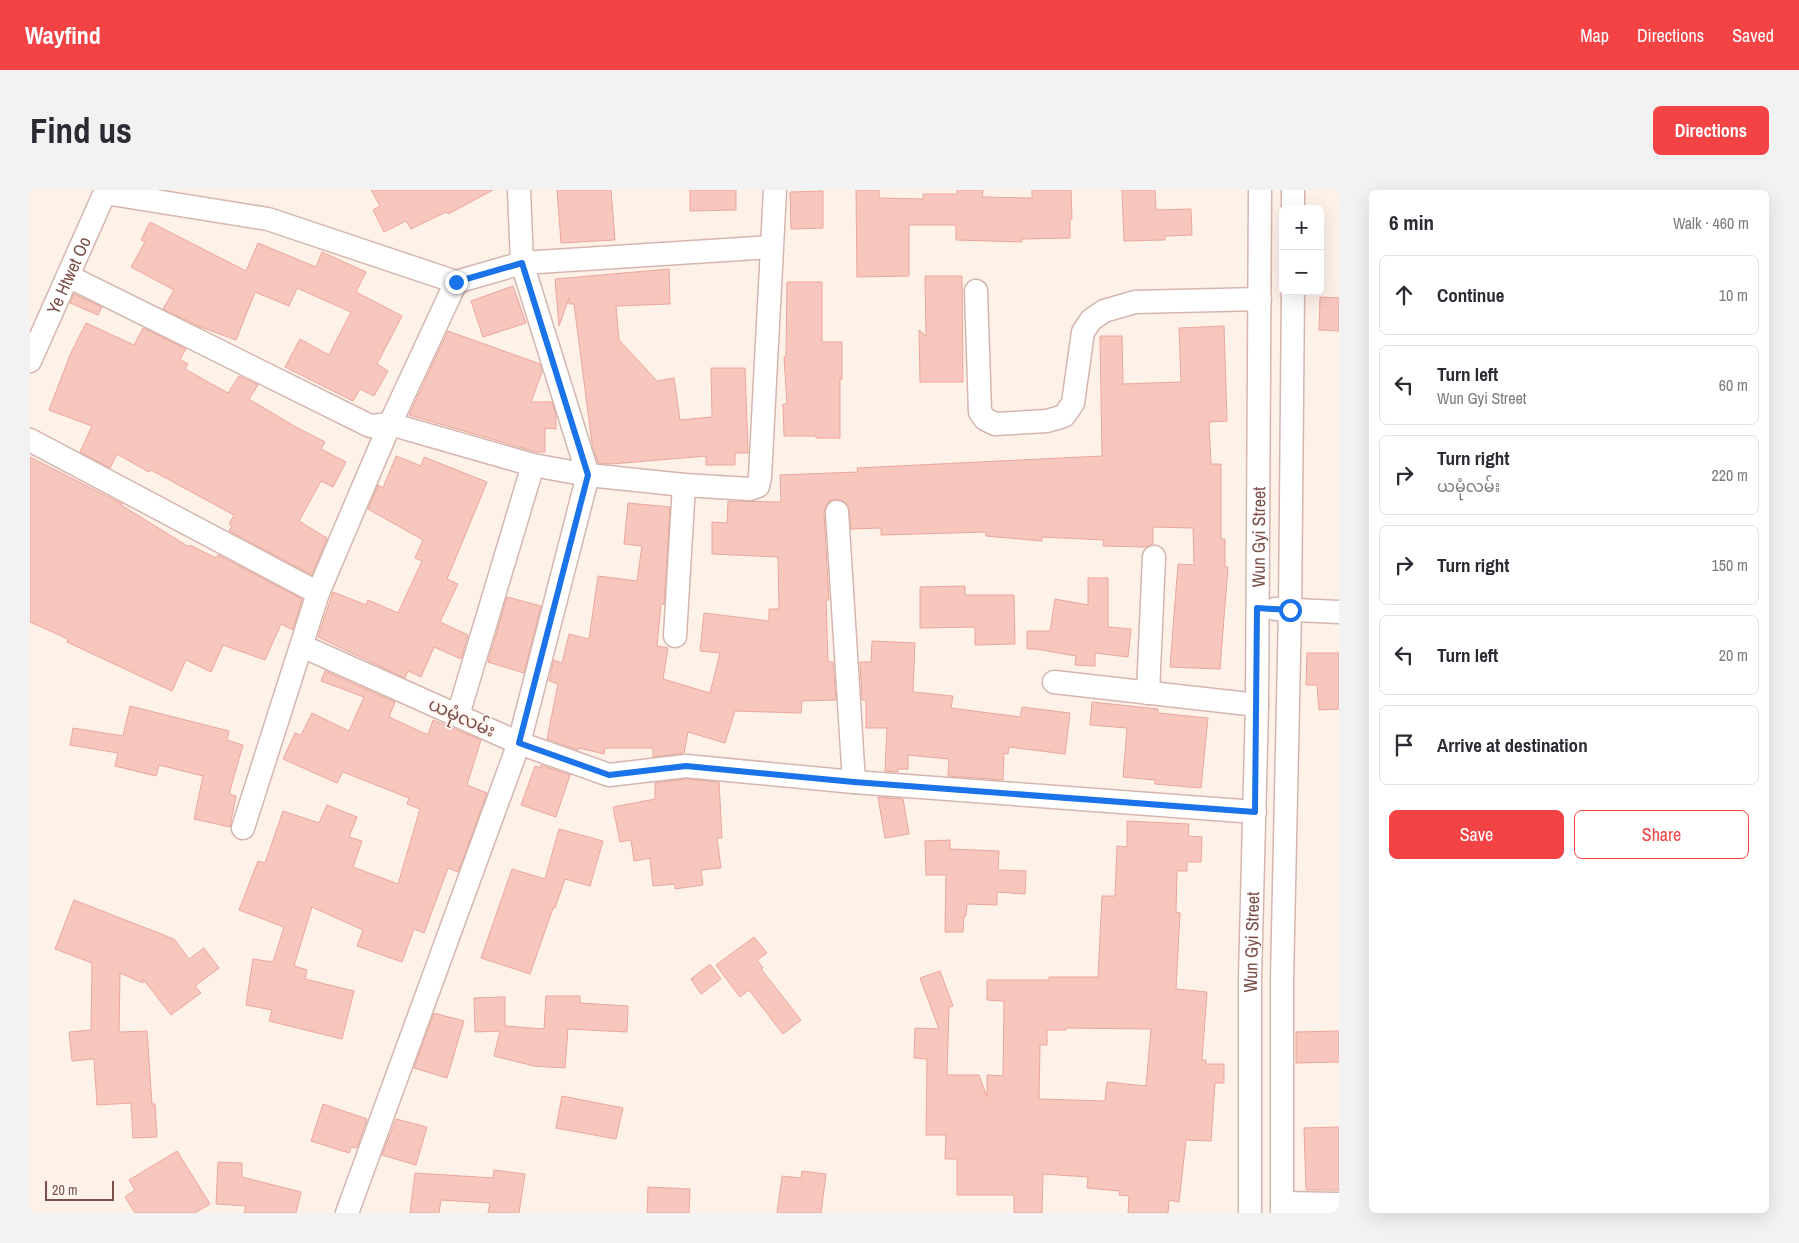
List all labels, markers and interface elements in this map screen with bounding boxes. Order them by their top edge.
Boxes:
text: Wayfind [25,19,101,51]
text: Map [1580,23,1609,48]
text: Directions [1637,23,1704,48]
text: Saved [1732,23,1774,48]
button: Directions [1653,106,1769,155]
text: Find us [30,107,132,154]
map controls [1279,205,1324,295]
button: + [1279,205,1324,250]
text: 6 min [1389,208,1434,237]
text: Walk · 460 m [1673,212,1749,234]
street label: Ye Htwet Oo [40,232,96,318]
button: − [1279,250,1324,295]
route end [445,271,468,294]
icon: ahead [1390,281,1418,309]
text: Continue [1437,282,1505,308]
text: 10 m [1719,284,1748,306]
text: Turn left [1437,361,1498,387]
icon: left [1390,371,1418,399]
text: 60 m [1719,374,1748,396]
text: Wun Gyi Street [1437,387,1526,409]
text: Turn right [1437,445,1509,471]
icon: right [1390,461,1418,489]
text: 220 m [1712,464,1748,486]
text: ယမုံလမ်း [1437,475,1500,497]
street label: Wun Gyi Street [1245,487,1271,588]
icon: right [1390,551,1418,579]
text: Turn right [1437,552,1509,578]
text: 150 m [1712,554,1748,576]
route start [1279,599,1302,622]
icon: left [1390,641,1418,669]
text: Turn left [1437,642,1498,668]
text: 20 m [1719,644,1748,666]
street label: ယမုံလမ်း [423,691,500,746]
icon: arrive [1390,731,1418,759]
text: Arrive at destination [1437,732,1588,758]
button: Save [1389,810,1564,859]
button: Share [1574,810,1749,859]
street label: Wun Gyi Street [1237,891,1265,992]
scale bar [45,1178,114,1201]
text: 20 m [52,1181,78,1199]

